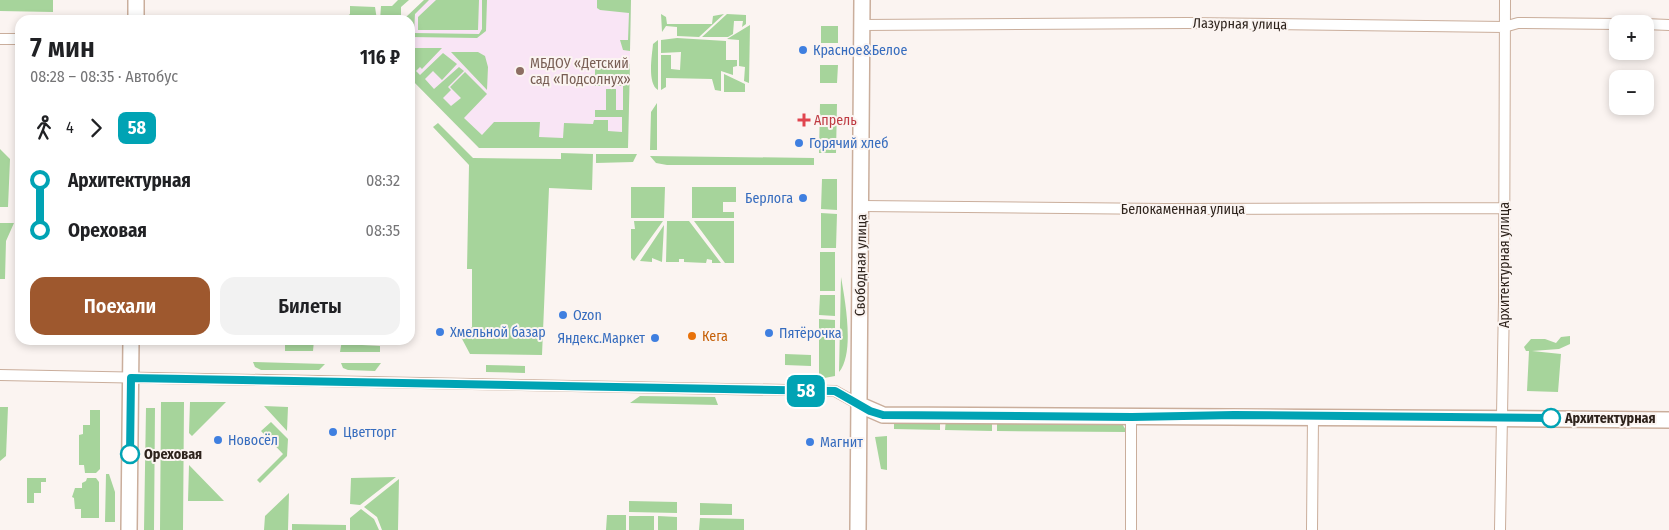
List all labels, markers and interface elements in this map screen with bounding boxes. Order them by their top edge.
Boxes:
street label: Лазурная улица [1193,15,1287,33]
map controls [1609,15,1654,115]
button: + [1609,15,1654,60]
text: 7 мин [30,31,95,64]
place label: Красное&Белое [813,42,907,59]
marker: Красное&Белое [797,44,809,56]
text: 116 ₽ [360,46,400,69]
place label: МБДОУ «Детский сад «Подсолнух» [530,55,631,88]
marker: МБДОУ «Детский сад «Подсолнух» [514,65,526,77]
text: 08:28 – 08:35 · Автобус [30,67,178,86]
button: − [1609,70,1654,115]
place label: Апрель [814,112,857,129]
icon: walk [30,114,58,142]
icon: forward [82,114,110,142]
marker: Апрель [798,114,810,126]
text: 58 [128,117,146,139]
text: 4 [66,118,74,137]
place label: Горячий хлеб [809,135,888,152]
marker: Горячий хлеб [793,137,805,149]
text: Архитектурная [68,169,191,192]
text: 08:32 [366,171,400,190]
place label: Берлога [745,190,793,207]
marker: Берлога [797,192,809,204]
street label: Белокаменная улица [1121,201,1245,218]
street label: Архитектурная улица [1496,202,1513,328]
street label: Свободная улица [852,214,870,316]
text: Ореховая [68,219,147,242]
text: 08:35 [366,221,400,240]
button: Поехали [30,277,210,335]
button: Билеты [220,277,400,335]
place label: Ozon [573,307,602,324]
marker: Ozon [557,309,569,321]
place label: Хмельной базар [450,324,546,341]
place label: Пятёрочка [779,325,842,342]
marker: Хмельной базар [434,326,446,338]
marker: Пятёрочка [763,327,775,339]
place label: Кега [702,328,728,345]
place label: Яндекс.Маркет [557,330,645,347]
marker: Кега [686,330,698,342]
marker: Яндекс.Маркет [649,332,661,344]
line badge: 58 [784,375,828,407]
text: 58 [797,380,815,402]
marker: Архитектурная [1541,408,1561,428]
place label: Архитектурная [1564,410,1656,427]
place label: Цветторг [343,424,397,441]
marker: Цветторг [327,426,339,438]
place label: Новосёл [228,432,278,449]
marker: Новосёл [212,434,224,446]
place label: Магнит [820,434,863,451]
marker: Магнит [804,436,816,448]
marker: Ореховая [120,444,140,464]
place label: Ореховая [144,446,202,463]

